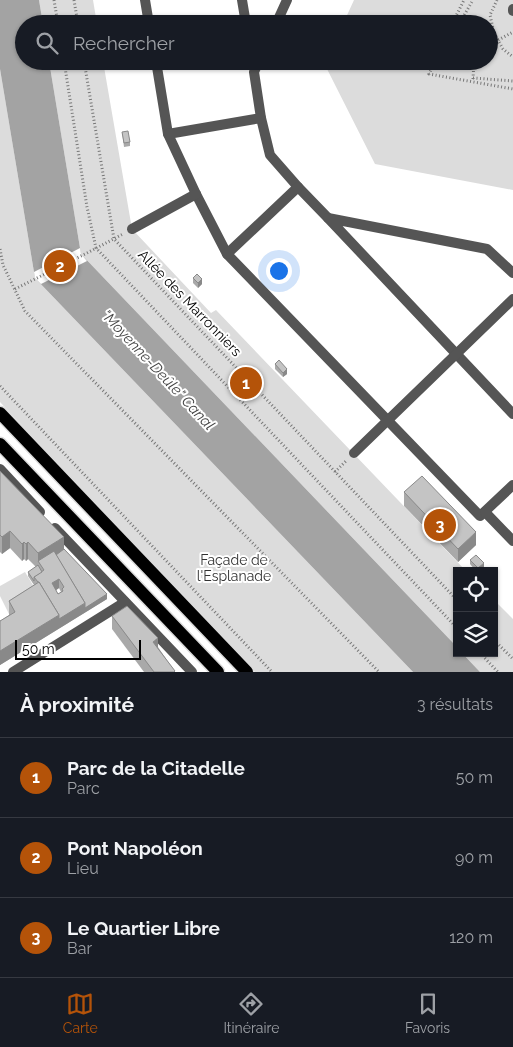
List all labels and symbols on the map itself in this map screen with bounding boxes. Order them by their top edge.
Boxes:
pin: 2 [44,247,76,285]
street label: Allée des Marronniers [135,247,245,360]
your location [266,258,292,284]
water label: "Moyenne-Deûle" Canal [98,306,218,434]
pin: 1 [230,364,262,402]
pin: 3 [424,506,456,544]
park label: Façade de l'Esplanade [197,552,271,584]
scale bar [15,637,141,660]

